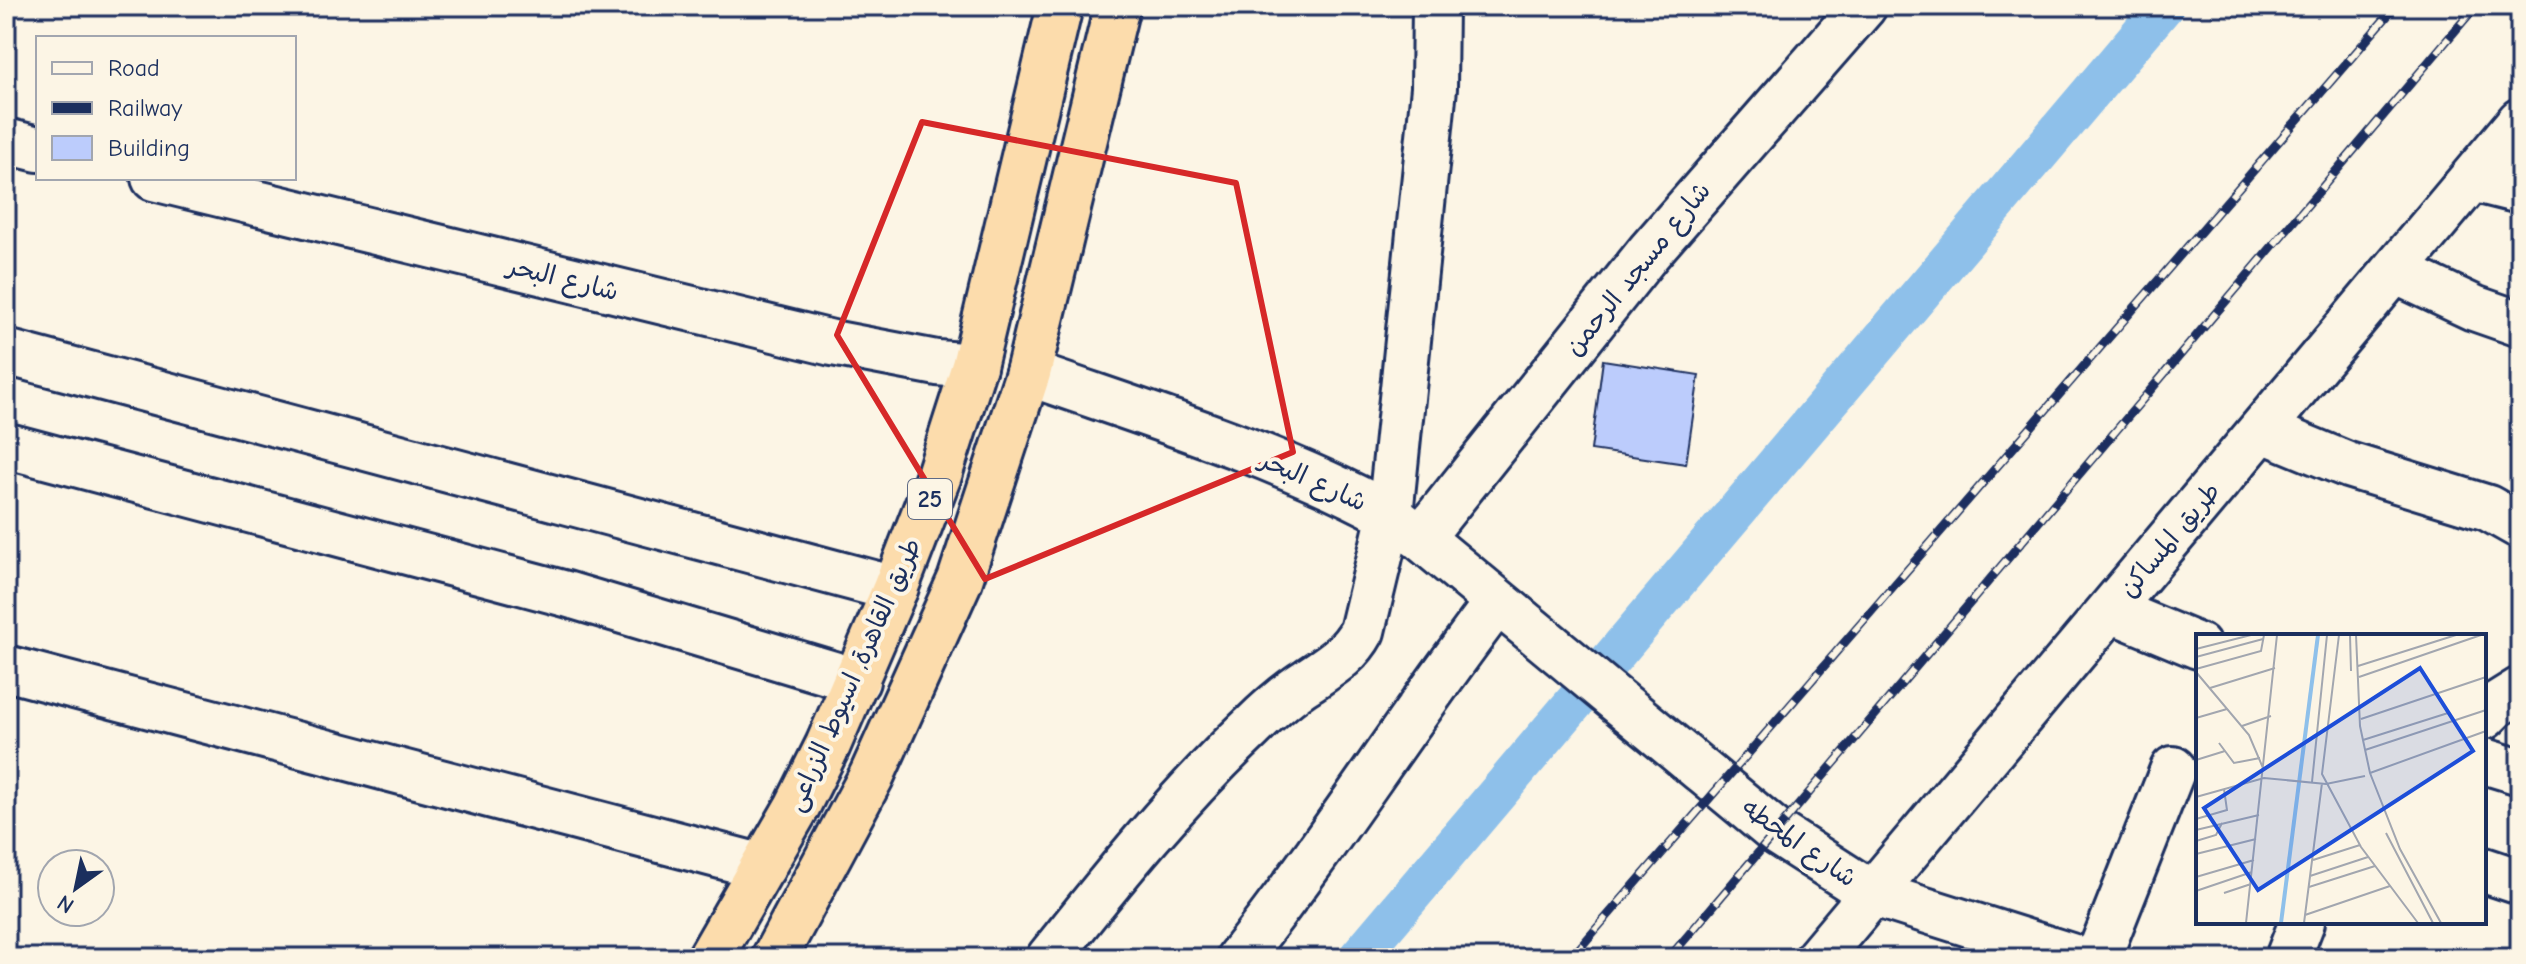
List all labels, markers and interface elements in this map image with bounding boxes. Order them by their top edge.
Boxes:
legend [36,36,296,180]
text: Road [108,54,160,82]
text: Railway [108,94,182,122]
text: Building [108,134,190,162]
street label: شارع مسجد الرحمن [1559,176,1719,363]
street label: شارع البحر [502,250,622,309]
street label: شارع البحر [1252,443,1371,520]
street label: طريق المساكن [2113,476,2227,604]
road number: 25 [908,479,952,519]
street label: طريق القاهرة, اسيوط الزراعى [780,534,929,817]
inset map [2196,634,2486,924]
street label: شارع المحطه [1735,793,1862,895]
north arrow [36,848,116,928]
text: N [53,889,79,919]

